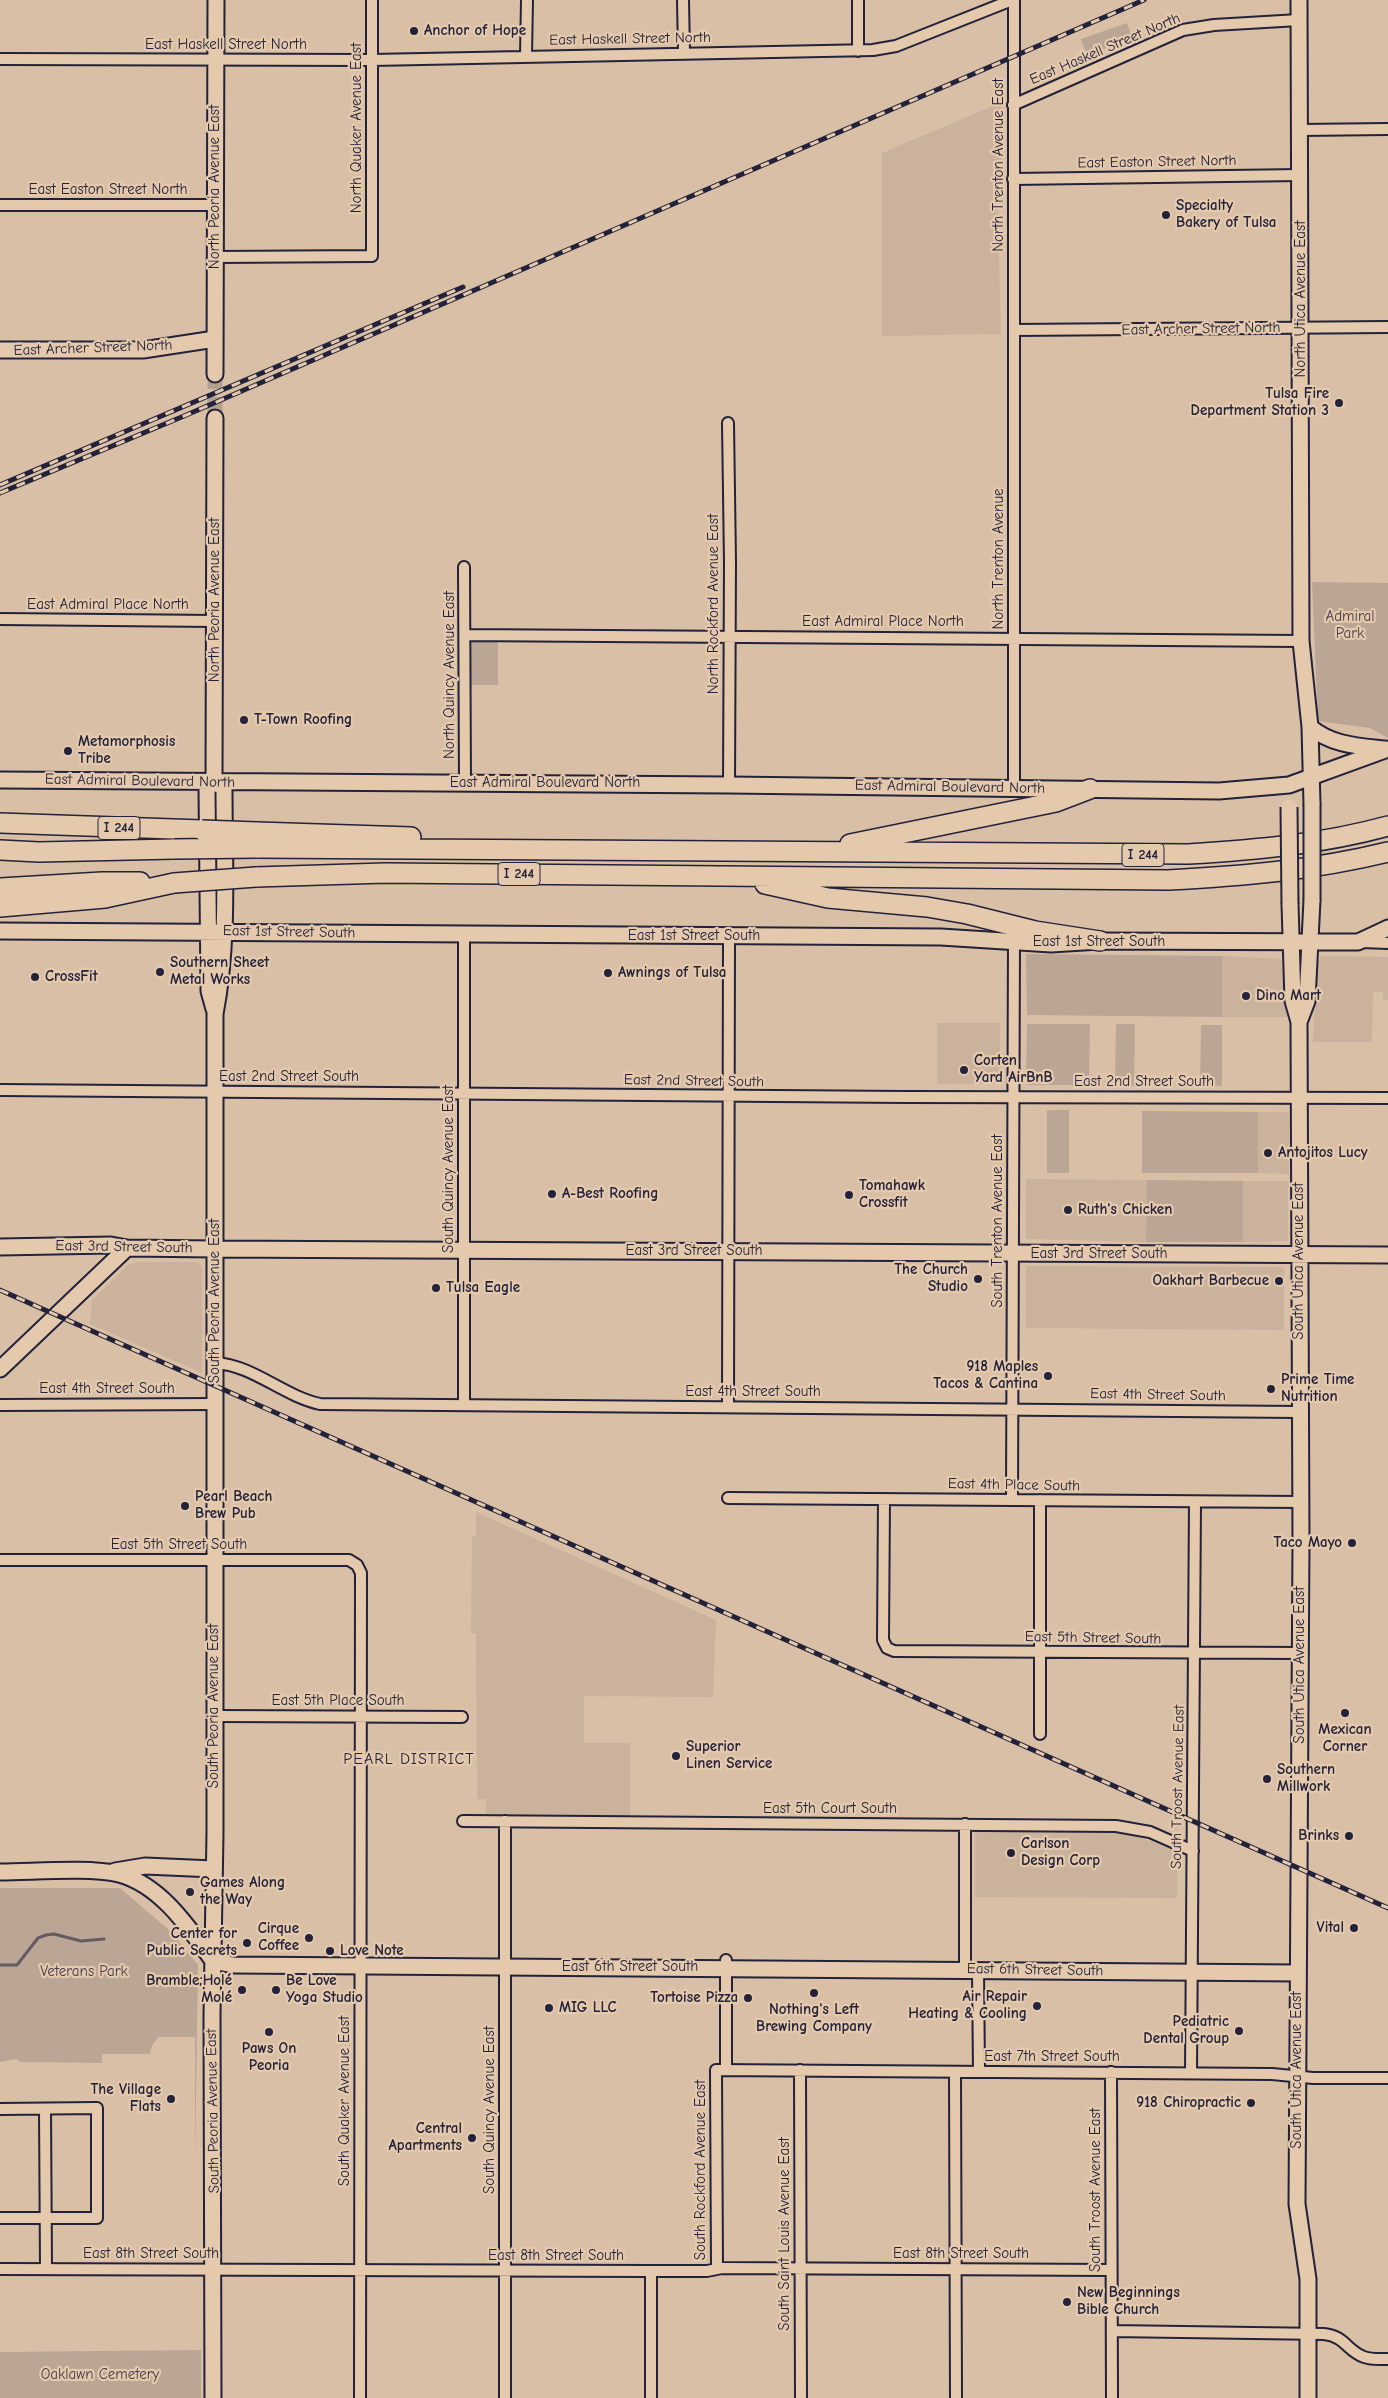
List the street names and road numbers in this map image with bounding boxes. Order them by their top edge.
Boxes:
street label: East Haskell Street North [1027,9,1183,89]
street label: East Haskell Street North [549,29,711,49]
street label: East Haskell Street North [145,36,307,54]
street label: North Quaker Avenue East [348,43,366,213]
street label: North Trenton Avenue East [990,78,1008,252]
street label: North Peoria Avenue East [206,105,224,269]
street label: East Easton Street North [1077,152,1237,172]
street label: East Easton Street North [28,181,188,199]
street label: North Utica Avenue East [1292,220,1310,378]
street label: East Archer Street North [1121,319,1281,339]
street label: East Archer Street North [13,336,173,360]
street label: North Trenton Avenue [990,488,1008,630]
street label: North Rockford Avenue East [705,514,723,694]
street label: North Peoria Avenue East [206,518,224,682]
street label: North Quincy Avenue East [441,591,459,759]
street label: East Admiral Place North [27,596,189,614]
street label: East Admiral Place North [802,613,964,631]
street label: East Admiral Boulevard North [45,770,235,792]
street label: East Admiral Boulevard North [450,774,640,792]
street label: East Admiral Boulevard North [855,776,1045,798]
road number: I 244 [98,816,140,840]
road number: I 244 [1122,844,1164,866]
road number: I 244 [498,862,540,886]
street label: East 1st Street South [223,922,355,942]
street label: East 1st Street South [628,927,760,945]
street label: East 1st Street South [1033,933,1165,951]
street label: East 2nd Street South [219,1068,359,1086]
street label: East 2nd Street South [624,1071,764,1091]
street label: East 2nd Street South [1074,1073,1214,1091]
street label: South Quincy Avenue East [440,1085,458,1253]
street label: South Trenton Avenue East [989,1134,1007,1308]
street label: South Utica Avenue East [1290,1182,1308,1340]
street label: South Peoria Avenue East [206,1219,224,1383]
street label: East 3rd Street South [55,1237,193,1257]
street label: East 3rd Street South [625,1242,763,1260]
street label: East 3rd Street South [1030,1245,1168,1263]
street label: East 4th Street South [39,1380,175,1398]
street label: East 4th Street South [685,1383,821,1401]
street label: East 4th Street South [1090,1385,1226,1405]
street label: East 4th Place South [948,1475,1080,1495]
street label: East 5th Street South [111,1536,247,1554]
street label: South Utica Avenue East [1291,1586,1309,1744]
street label: South Peoria Avenue East [205,1624,223,1788]
street label: East 5th Street South [1025,1628,1161,1648]
street label: East 5th Place South [271,1692,405,1710]
street label: South Troost Avenue East [1168,1705,1188,1869]
street label: East 5th Court South [763,1800,897,1818]
street label: East 6th Street South [562,1958,698,1976]
street label: East 6th Street South [967,1960,1103,1980]
street label: South Utica Avenue East [1288,1991,1306,2149]
street label: South Quaker Avenue East [336,2016,354,2186]
street label: South Quincy Avenue East [481,2026,499,2194]
street label: South Peoria Avenue East [203,2029,223,2193]
street label: East 7th Street South [984,2048,1120,2066]
street label: South Rockford Avenue East [692,2080,710,2260]
street label: South Troost Avenue East [1087,2108,1105,2272]
street label: South Saint Louis Avenue East [776,2137,794,2331]
street label: East 8th Street South [83,2245,219,2263]
street label: East 8th Street South [893,2245,1029,2263]
street label: East 8th Street South [488,2247,624,2265]

